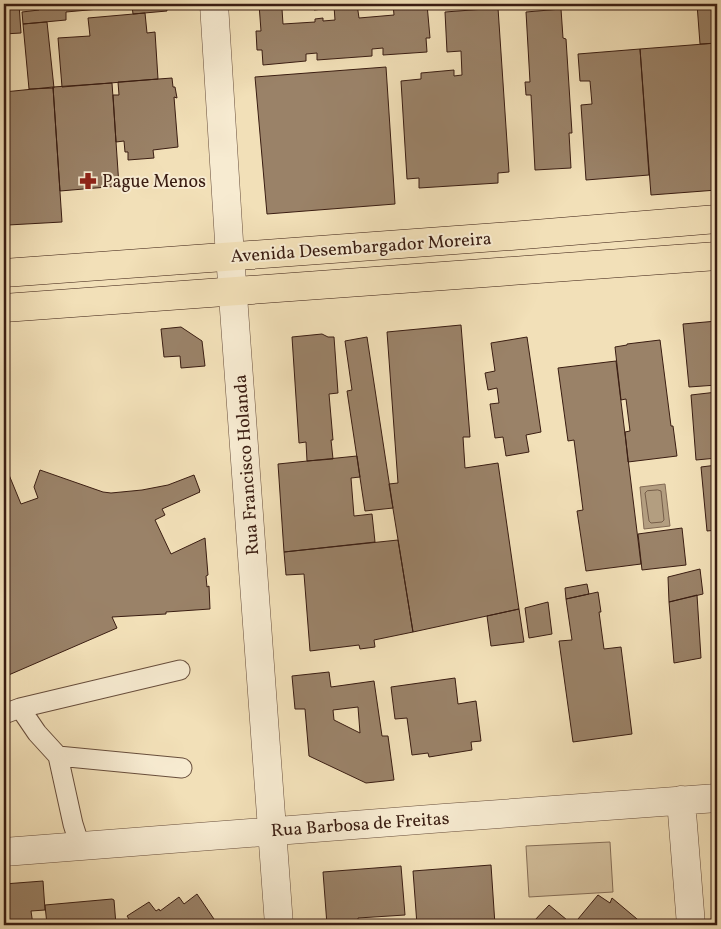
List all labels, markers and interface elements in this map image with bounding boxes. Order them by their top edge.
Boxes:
place label: Pague Menos [102,170,206,195]
pharmacy icon: Pague Menos [78,171,98,191]
street label: Avenida Desembargador Moreira [230,227,492,270]
street label: Rua Francisco Holanda [229,374,266,556]
street label: Rua Barbosa de Freitas [270,807,450,844]

